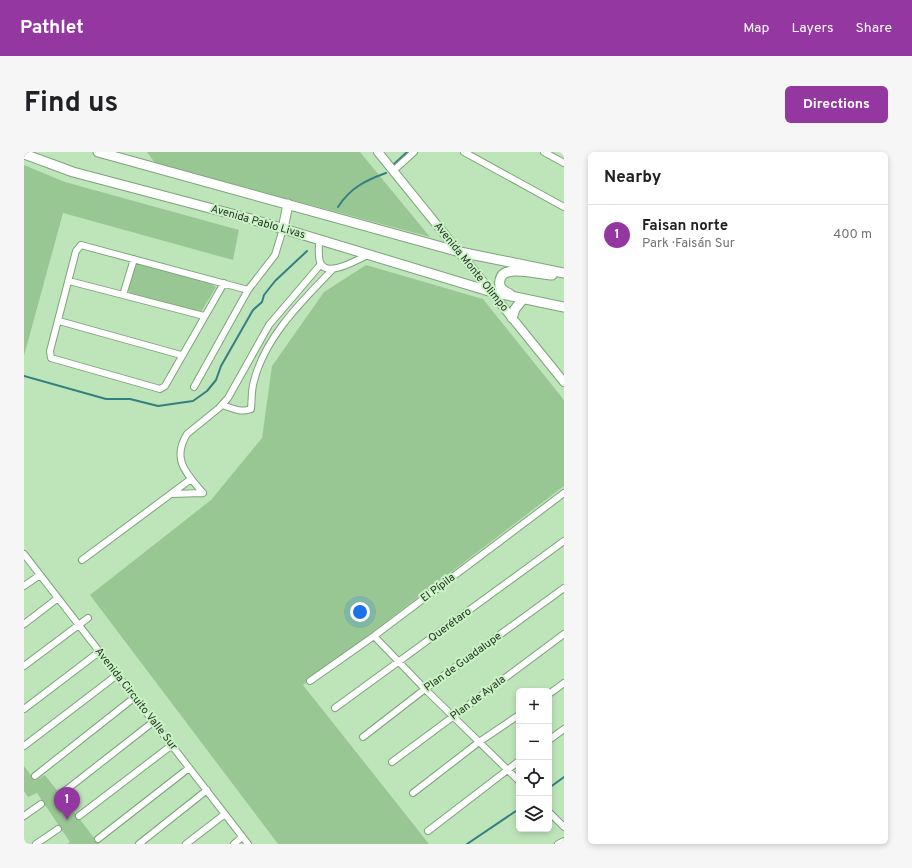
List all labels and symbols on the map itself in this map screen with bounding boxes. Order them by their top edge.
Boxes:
street label: Avenida Pablo Livas [209,202,307,242]
street label: Avenida Monte Olimpo [431,219,511,315]
street label: El Pípila [418,570,458,605]
your location [350,602,370,622]
street label: Querétaro [426,605,474,645]
street label: Plan de Guadalupe [421,629,505,695]
street label: Avenida Circuito Valle Sur [92,645,181,754]
street label: Plan de Ayala [448,673,509,723]
pin: 1 [54,787,80,820]

